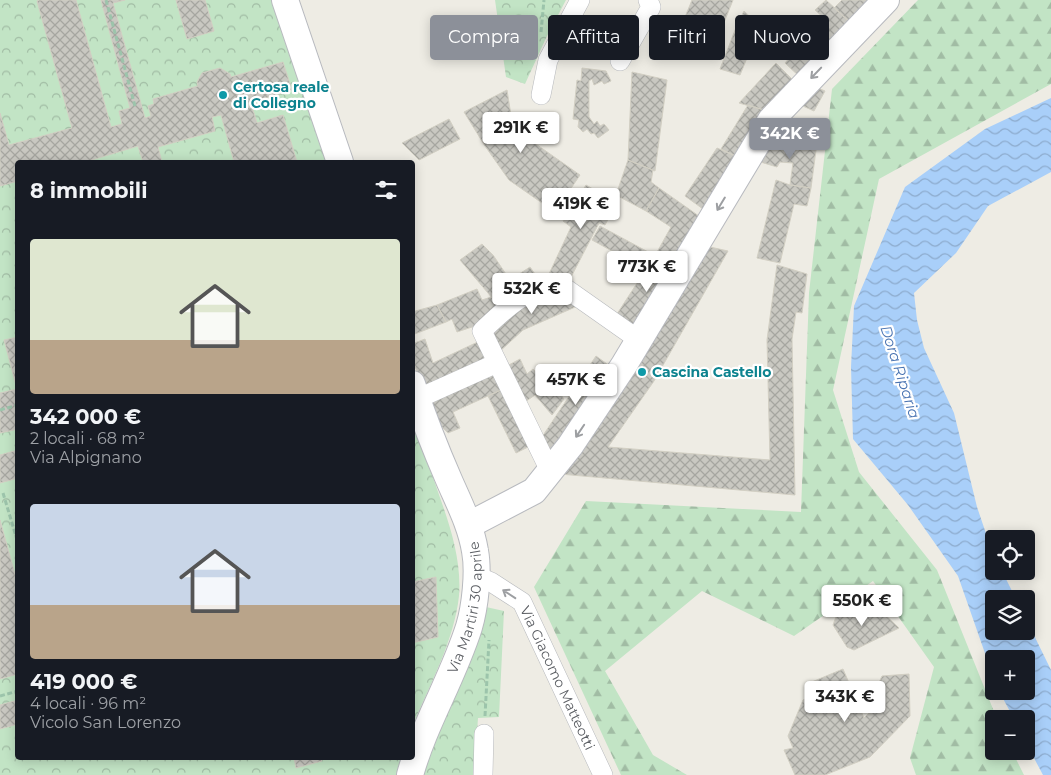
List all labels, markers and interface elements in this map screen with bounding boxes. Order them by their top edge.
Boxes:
chip: Compra [430,15,538,60]
chip: Affitta [548,15,639,60]
chip: Filtri [649,15,725,60]
chip: Nuovo [735,15,829,60]
one-way arrow [810,67,822,79]
place label: Certosa reale di Collegno [233,78,329,112]
marker: Certosa reale di Collegno [217,89,229,101]
pin: 291K € [480,112,562,154]
text: 291K € [493,118,549,137]
pin: 342K € [749,118,831,160]
text: 342K € [760,124,820,143]
icon: filters [372,176,400,204]
text: 8 immobili [30,178,147,203]
pin: 419K € [540,188,622,230]
text: 419K € [553,194,609,213]
one-way arrow [716,196,726,210]
pin: 773K € [606,250,688,293]
text: 773K € [618,257,676,276]
icon: home [170,271,260,361]
pin: 532K € [491,272,573,315]
text: 532K € [503,279,561,298]
water label: Dora Riparia [876,323,925,421]
place label: Cascina Castello [652,363,771,381]
pin: 457K € [535,364,617,406]
marker: Cascina Castello [636,366,648,378]
text: 457K € [546,370,606,389]
text: 342 000 € [30,404,141,429]
one-way arrow [575,424,585,438]
text: 2 locali · 68 m² [30,429,145,448]
text: Via Alpignano [30,448,142,467]
map controls [985,530,1035,760]
button: locate [985,530,1035,580]
icon: home [170,536,260,626]
street label: Via Martiri 30 aprile [443,540,486,676]
pin: 550K € [821,584,903,627]
one-way arrow [502,589,516,599]
button: layers [985,590,1035,640]
text: 550K € [832,591,892,610]
street label: Via Giacomo Matteotti [516,603,599,753]
button: + [985,650,1035,700]
text: 419 000 € [30,669,137,694]
pin: 343K € [804,680,886,723]
text: 343K € [815,687,875,706]
text: 4 locali · 96 m² [30,694,146,713]
button: − [985,710,1035,760]
text: Vicolo San Lorenzo [30,713,181,732]

